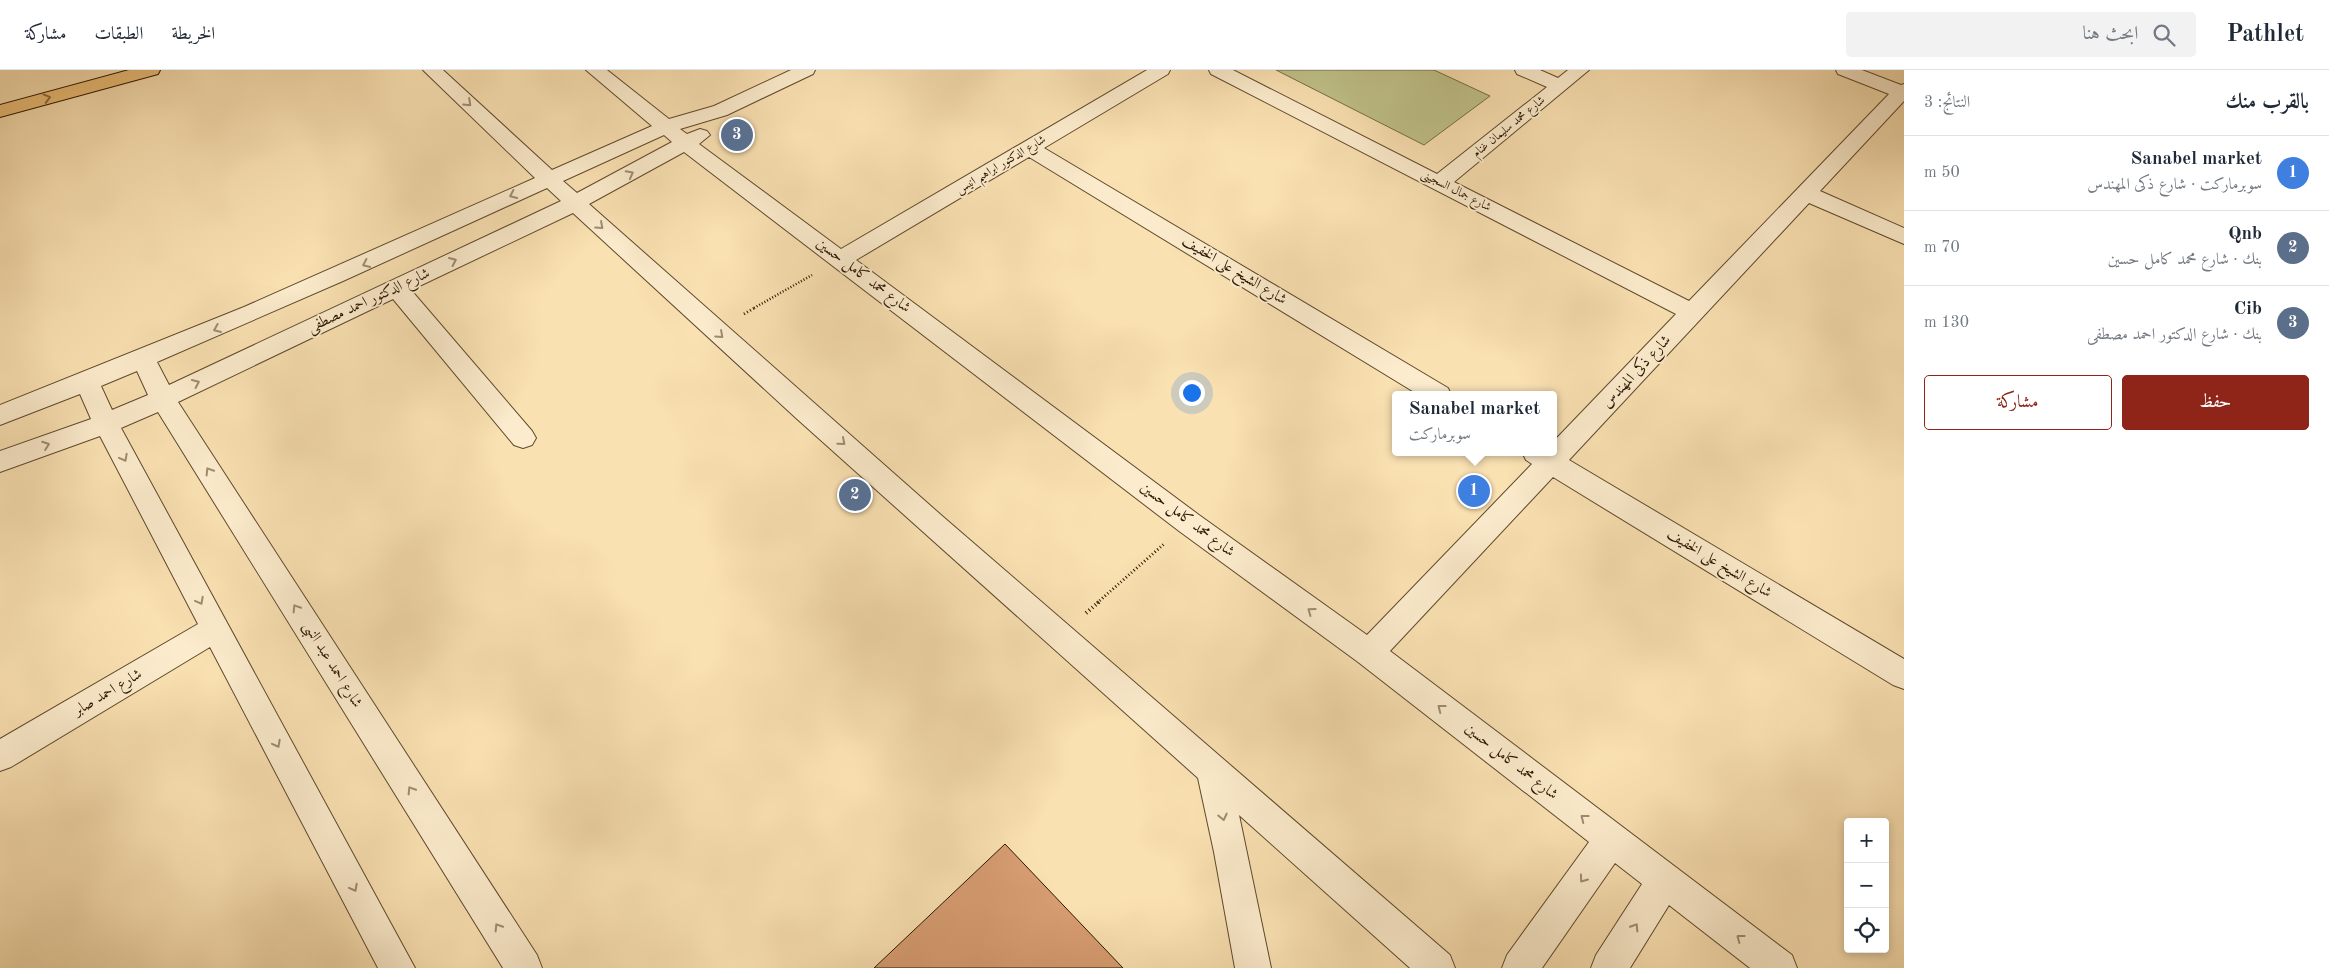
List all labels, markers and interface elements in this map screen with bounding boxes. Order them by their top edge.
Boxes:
search box [1846,12,2196,57]
icon: search [2150,21,2178,49]
text: Pathlet [2226,23,2304,47]
text: مشاركة [25,25,66,43]
text: الطبقات [94,25,143,43]
text: الخريطة [171,25,215,43]
text: ابحث هنا [2082,25,2138,44]
text: بالقرب منك [2226,92,2309,113]
one-way arrow [43,93,52,104]
street label: شارع محمد سليمان غنام [1470,94,1550,163]
text: النتائج: 3 [1924,95,1970,111]
one-way arrow [462,97,471,106]
pin: 3 [721,116,753,154]
street label: شارع الدكتور ابراهيم انيس [954,133,1051,201]
text: Sanabel market [2131,150,2262,169]
text: 50 m [1924,165,1960,181]
text: 1 [2288,165,2298,181]
street label: شارع جمال السجينى [1417,168,1493,217]
one-way arrow [625,170,634,180]
text: سوبرماركت · شارع ذكى المهندس [2087,177,2262,193]
one-way arrow [509,189,518,200]
one-way arrow [595,220,604,229]
text: Qnb [2228,225,2262,244]
street label: شارع الشيخ على الخفيف [1176,234,1289,312]
street label: شارع محمد كامل حسين [811,235,913,319]
text: 70 m [1924,240,1960,256]
text: 2 [2288,240,2298,256]
text: بنك · شارع محمد كامل حسين [2108,252,2262,268]
one-way arrow [362,257,371,268]
one-way arrow [448,257,457,267]
street label: شارع الدكتور احمد مصطفى [305,265,434,339]
text: Cib [2234,300,2262,319]
text: 130 m [1924,315,1969,331]
text: 3 [2288,315,2298,331]
one-way arrow [213,322,222,333]
text: بنك · شارع الدكتور احمد مصطفى [2087,327,2262,343]
one-way arrow [715,329,724,338]
street label: شارع ذكى المهندس [1597,330,1677,414]
button: مشاركة [1924,375,2112,430]
button: حفظ [2122,375,2309,430]
one-way arrow [191,379,200,389]
your location [1179,380,1205,406]
popup [1392,391,1557,456]
text: Sanabel market [1409,400,1540,419]
text: سوبرماركت [1409,427,1471,443]
one-way arrow [836,437,845,445]
one-way arrow [41,441,50,451]
one-way arrow [118,453,128,462]
one-way arrow [206,467,215,476]
pin: 1 [1458,472,1490,510]
pin: 2 [839,476,871,514]
street label: شارع محمد كامل حسين [1135,479,1237,563]
street label: شارع الشيخ على الخفيف [1661,527,1774,605]
one-way arrow [194,596,204,605]
one-way arrow [293,604,302,614]
one-way arrow [1307,608,1317,617]
street label: شارع احمد عبد النبى [296,619,364,713]
street label: شارع احمد صابر [70,667,147,724]
one-way arrow [1438,706,1447,714]
street label: شارع محمد كامل حسين [1459,720,1561,806]
one-way arrow [271,739,281,748]
one-way arrow [408,786,418,795]
one-way arrow [1217,813,1228,821]
one-way arrow [1580,815,1590,824]
map controls [1844,818,1889,953]
button: + [1844,818,1889,863]
button: − [1844,863,1889,908]
one-way arrow [1580,873,1589,883]
one-way arrow [348,882,358,891]
button: locate [1844,908,1889,953]
one-way arrow [495,923,505,932]
one-way arrow [1628,923,1638,932]
one-way arrow [1737,936,1746,944]

